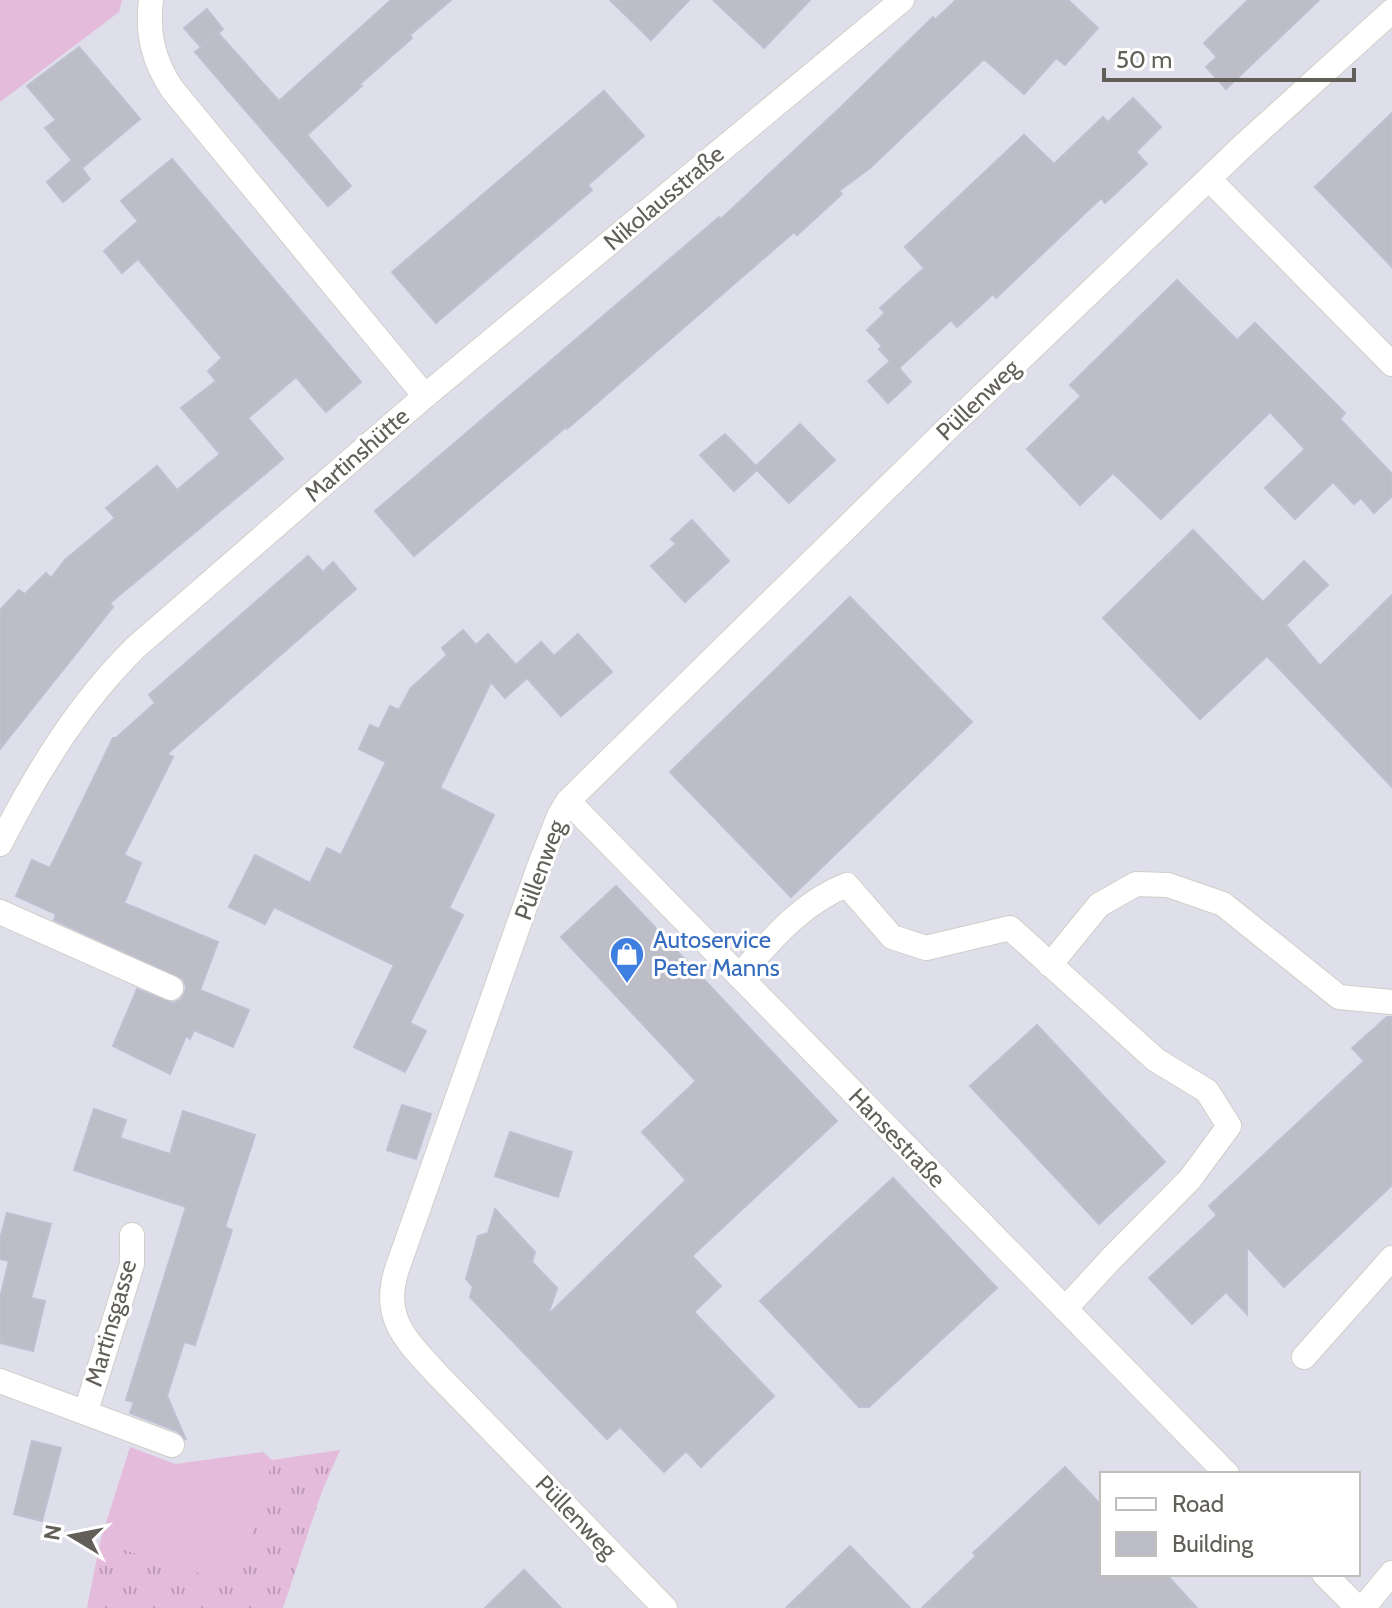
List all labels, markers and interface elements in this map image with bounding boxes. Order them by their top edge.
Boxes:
scale bar [1104,32,1354,82]
text: 50 m [1116,45,1172,74]
street label: Nikolausstraße [598,139,730,256]
street label: Püllenweg [930,352,1026,446]
street label: Martinshütte [299,401,415,508]
street label: Püllenweg [508,815,571,924]
place label: Autoservice Peter Manns [653,925,780,982]
shop icon: Autoservice Peter Manns [608,935,646,985]
street label: Hansestraße [843,1082,952,1193]
street label: Martinsgasse [79,1256,142,1390]
street label: Püllenweg [530,1469,624,1565]
legend [1100,1472,1360,1576]
text: Road [1172,1489,1224,1518]
north arrow [32,1496,112,1576]
text: N [38,1523,67,1543]
text: Building [1172,1529,1254,1558]

